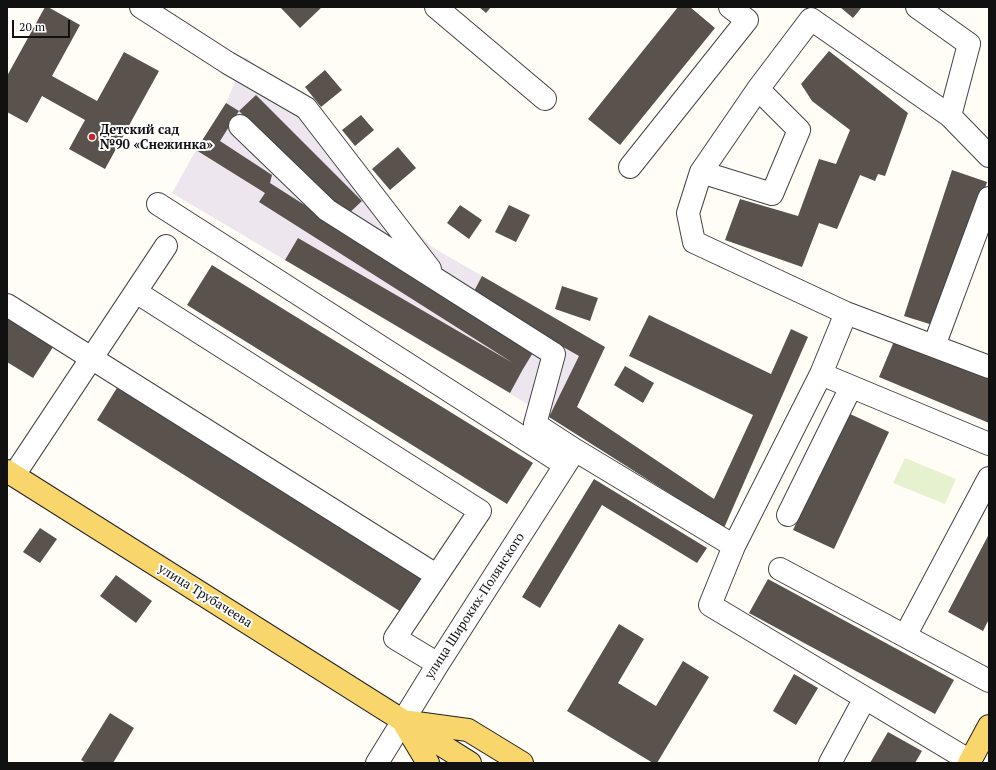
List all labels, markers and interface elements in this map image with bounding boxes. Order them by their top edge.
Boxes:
scale bar [14,12,72,38]
text: 20 m [19,19,45,34]
place label: Детский сад №90 «Снежинка» [100,122,213,153]
marker: Детский сад №90 «Снежинка» [87,132,97,142]
street label: улица Широких-Полянского [422,530,528,682]
street label: улица Трубачеева [155,561,255,631]

